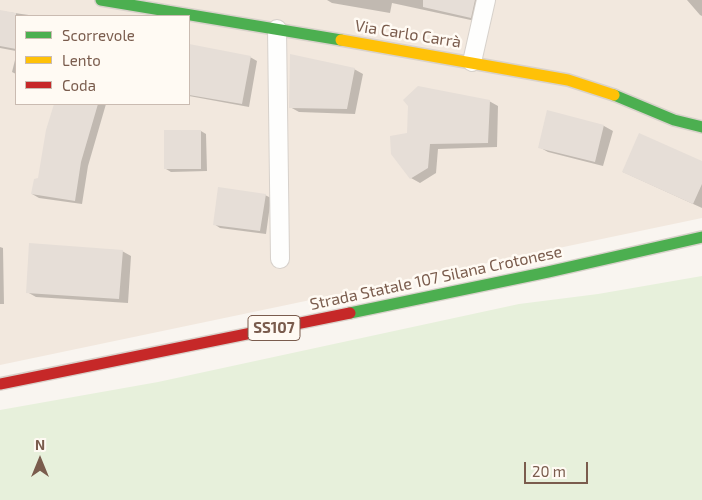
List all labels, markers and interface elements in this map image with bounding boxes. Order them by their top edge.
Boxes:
legend [15,15,190,105]
street label: Via Carlo Carrà [354,16,462,52]
text: Scorrevole [62,26,135,44]
text: Lento [62,51,101,69]
text: Coda [62,76,96,94]
street label: Strada Statale 107 Silana Crotonese [308,242,564,314]
road number: SS107 [248,316,300,340]
north arrow [15,435,65,485]
text: N [35,436,45,453]
scale bar [527,452,591,484]
text: 20 m [532,462,566,480]

